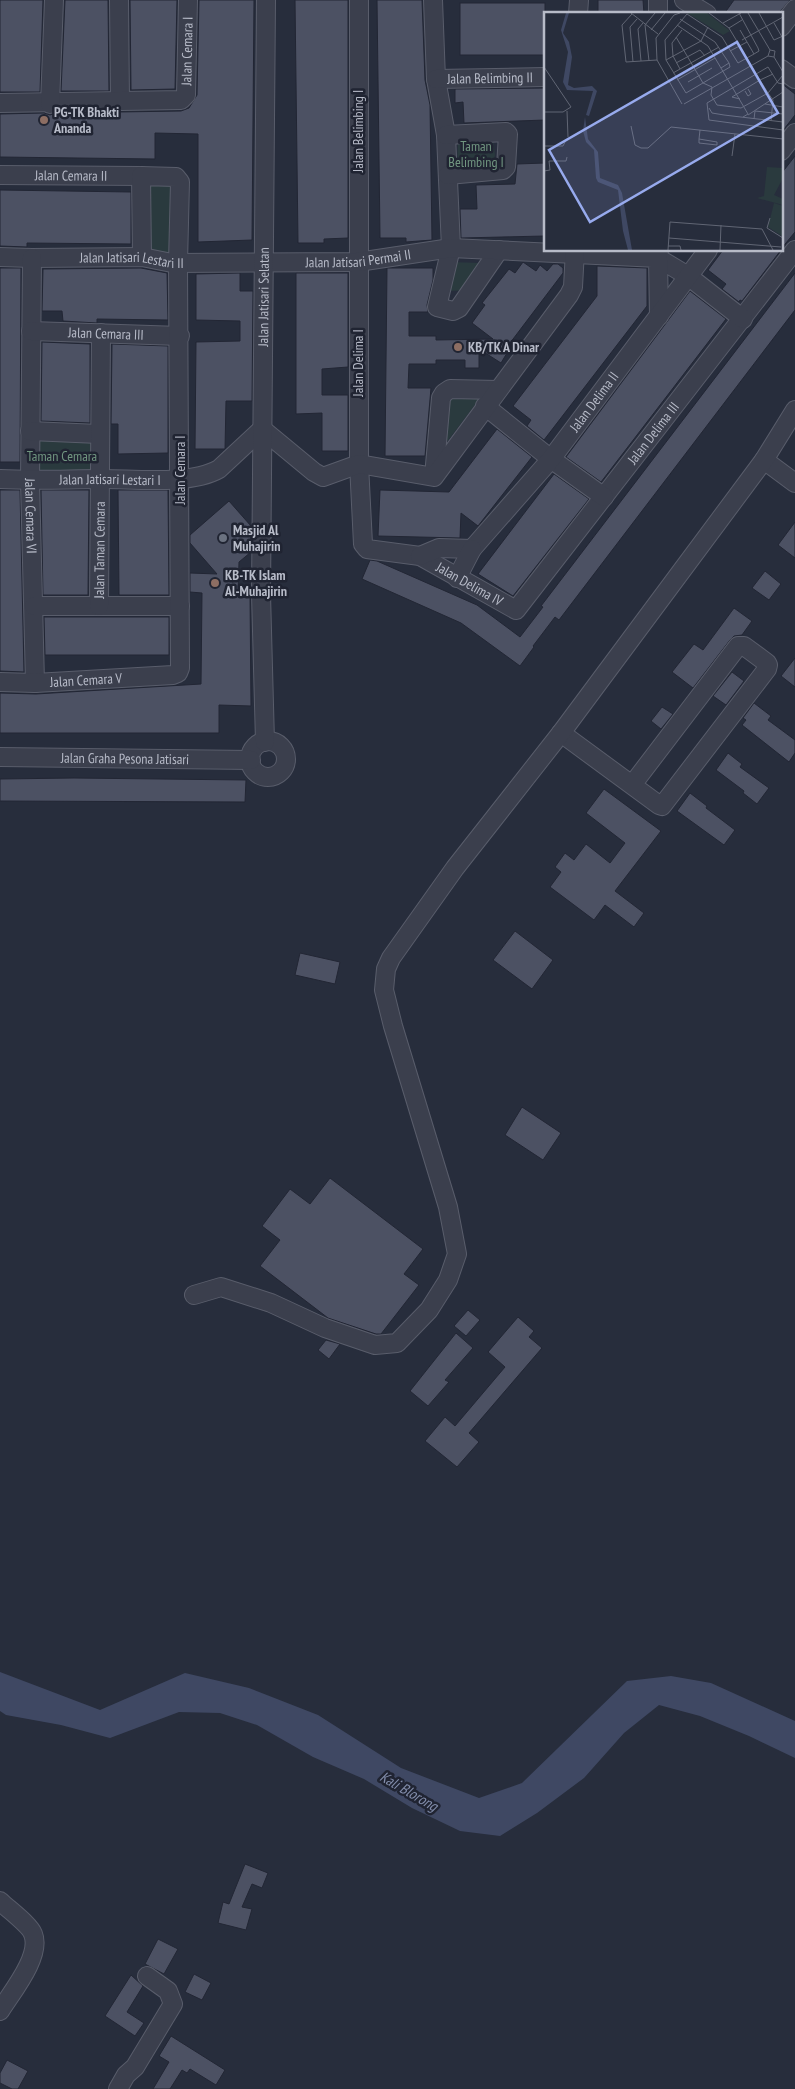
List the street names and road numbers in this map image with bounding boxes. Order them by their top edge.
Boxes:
street label: Jalan Cemara I [177,16,197,87]
street label: Jalan Belimbing II [446,68,533,88]
street label: Jalan Belimbing I [349,90,367,173]
street label: Jalan Cemara II [34,166,107,185]
street label: Jalan Jatisari Permai II [304,245,412,271]
street label: Jalan Jatisari Selatan [254,247,273,348]
street label: Jalan Jatisari Lestari II [79,248,184,272]
street label: Jalan Cemara III [67,323,144,344]
street label: Jalan Delima I [349,329,367,398]
street label: Jalan Delima II [565,368,622,436]
street label: Jalan Delima III [623,398,683,469]
street label: Jalan Cemara I [171,435,189,506]
street label: Jalan Jatisari Lestari I [58,470,161,489]
street label: Jalan Cemara VI [21,477,41,554]
street label: Jalan Taman Cemara [90,501,109,600]
street label: Jalan Delima IV [432,558,507,610]
street label: Jalan Cemara V [48,669,123,691]
street label: Jalan Graha Pesona Jatisari [60,749,189,768]

